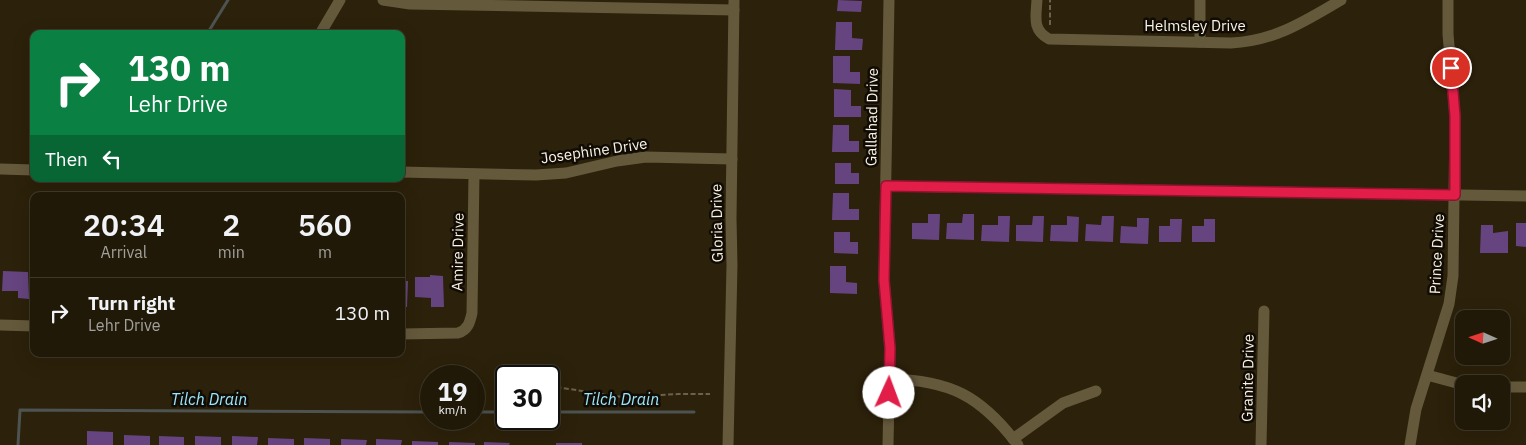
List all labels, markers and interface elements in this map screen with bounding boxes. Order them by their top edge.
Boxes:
street label: Helmsley Drive [1144,16,1246,35]
text: 130 m [128,45,231,91]
pin [1430,47,1472,89]
icon: right [45,50,110,115]
icon: arrive [1437,54,1465,82]
street label: Gallahad Drive [861,68,882,166]
text: Lehr Drive [128,89,228,118]
street label: Josephine Drive [539,134,649,167]
icon: left [98,145,126,173]
text: Then [45,147,88,171]
street label: Gloria Drive [706,184,727,262]
text: 20:34 [83,205,165,244]
text: 2 [222,205,240,244]
text: 560 [298,205,352,244]
street label: Amire Drive [447,213,468,291]
street label: Prince Drive [1425,213,1448,295]
text: Arrival [101,242,147,262]
text: min [218,242,245,262]
text: m [318,242,332,262]
text: Turn right [88,291,175,315]
icon: right [45,299,73,327]
text: 130 m [335,301,390,325]
north arrow [1455,310,1510,365]
map controls [1455,310,1510,430]
text: Lehr Drive [88,315,161,335]
street label: Granite Drive [1237,334,1258,422]
speed limit sign: 30 [495,365,560,430]
position arrow [862,366,914,418]
text: 19 [437,375,468,408]
button: sound [1455,375,1510,430]
water label: Tilch Drain [171,389,247,409]
water label: Tilch Drain [583,389,659,409]
text: km/h [438,402,467,417]

